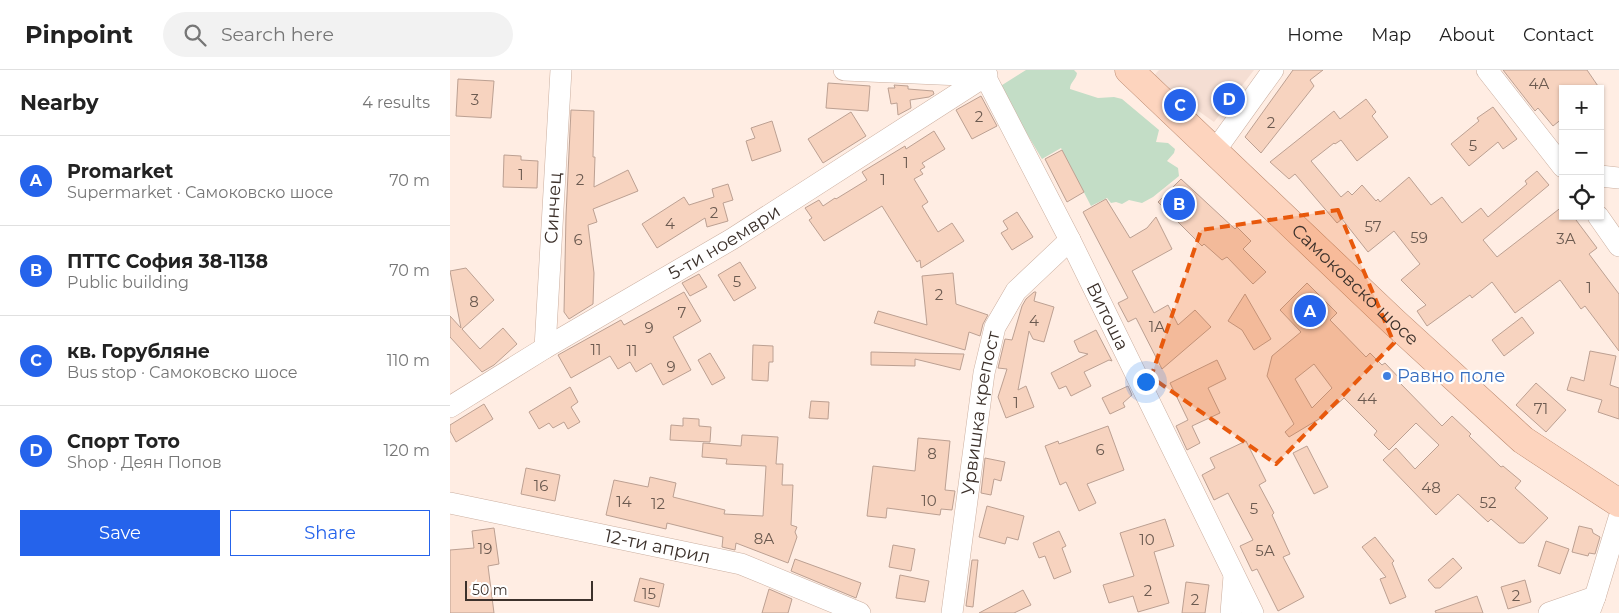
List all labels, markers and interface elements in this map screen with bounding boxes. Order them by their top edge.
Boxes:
search box [163,12,513,57]
text: Pinpoint [25,20,133,49]
icon: search [181,21,209,49]
text: Search here [221,23,334,46]
text: Home [1287,24,1343,46]
text: Map [1371,24,1411,46]
text: About [1439,24,1495,46]
text: Contact [1523,24,1594,46]
house number: 4А [1528,74,1550,93]
pin: D [1213,80,1245,118]
map controls [1559,85,1604,220]
button: + [1559,85,1604,130]
pin: C [1164,86,1196,124]
text: Nearby [20,90,99,115]
house number: 3 [471,90,479,109]
text: 4 results [362,93,430,112]
house number: 2 [975,107,983,126]
house number: 2 [1267,113,1275,132]
button: − [1559,130,1604,175]
house number: 5 [1469,136,1477,155]
house number: 1 [903,153,909,172]
text: Promarket [67,160,173,183]
house number: 1 [518,165,524,184]
house number: 2 [576,170,584,189]
house number: 1 [880,170,886,189]
text: A [30,171,42,190]
text: 70 m [389,171,430,190]
street label: Синчец [540,172,566,245]
button: locate [1559,175,1604,220]
text: Supermarket · Самоковско шосе [67,183,334,202]
pin: B [1163,185,1195,223]
street label: 5-ти ноември [664,200,784,284]
house number: 2 [710,203,718,222]
house number: 4 [665,214,675,233]
house number: 57 [1364,217,1382,236]
street label: Самоковско шосе [1287,219,1424,350]
house number: 59 [1410,228,1428,247]
house number: 3А [1556,229,1576,248]
house number: 6 [573,230,583,249]
text: ПТТС София 38-1138 [67,250,268,273]
text: B [30,261,42,280]
text: 70 m [389,261,430,280]
house number: 5 [733,272,741,290]
text: Public building [67,273,189,292]
house number: 1 [1586,278,1592,297]
street label: Витоша [1082,279,1133,354]
house number: 2 [935,285,943,304]
house number: 8 [469,292,479,311]
pin: A [1294,292,1326,330]
house number: 7 [678,303,687,322]
house number: 4 [1029,311,1039,330]
house number: 1А [1149,317,1165,336]
house number: 9 [644,318,654,337]
street label: Урвишка крепост [957,328,1005,496]
text: кв. Горубляне [67,340,210,363]
house number: 11 [591,340,601,359]
house number: 11 [627,341,637,360]
text: C [30,351,42,370]
text: 110 m [387,351,430,370]
house number: 9 [666,357,676,376]
text: Bus stop · Самоковско шосе [67,363,298,382]
place label: Равно поле [1397,365,1505,387]
your location [1133,369,1159,395]
marker: Равно поле [1381,370,1393,382]
house number: 44 [1357,389,1377,408]
house number: 1 [1013,393,1019,412]
house number: 71 [1534,399,1548,418]
text: Спорт Тото [67,430,180,453]
house number: 6 [1095,440,1105,459]
text: D [29,441,43,460]
text: 120 m [383,441,430,460]
house number: 8 [927,444,937,463]
text: Shop · Деян Попов [67,453,222,472]
house number: 16 [534,476,548,495]
house number: 48 [1421,478,1441,497]
house number: 10 [921,491,937,510]
house number: 14 [616,492,632,511]
house number: 52 [1480,493,1496,512]
house number: 12 [651,494,665,513]
house number: 5 [1250,499,1258,518]
button: Save [20,510,220,556]
button: Share [230,510,430,556]
street label: 12-ти април [603,525,712,568]
house number: 8А [754,529,774,548]
house number: 10 [1139,530,1155,549]
house number: 19 [478,539,492,558]
house number: 5А [1255,541,1275,560]
scale bar [465,578,592,601]
text: 50 m [472,581,508,599]
house number: 2 [1144,581,1152,600]
house number: 15 [642,584,656,603]
house number: 2 [1512,586,1520,605]
house number: 2 [1191,590,1199,609]

